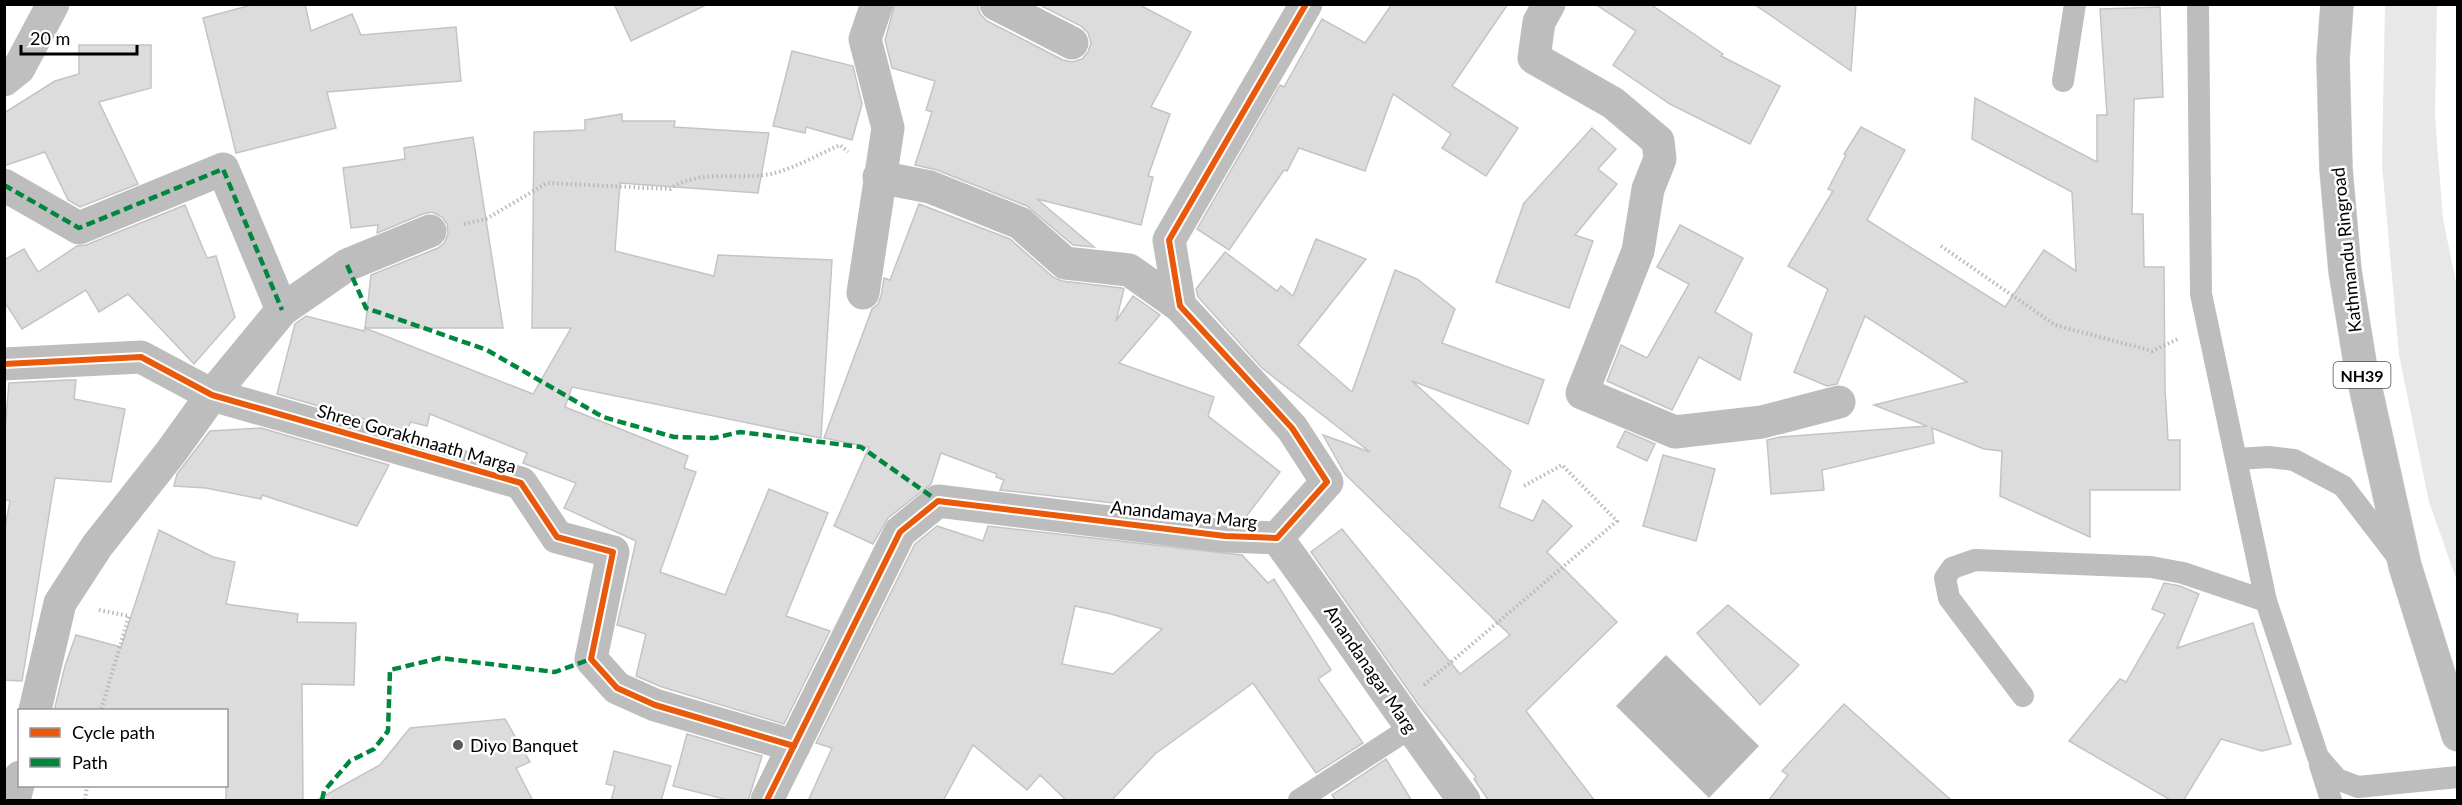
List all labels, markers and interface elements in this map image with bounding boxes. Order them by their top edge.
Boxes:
scale bar [21,18,136,56]
text: 20 m [30,27,70,49]
street label: Kathmandu Ringroad [2326,166,2366,334]
road number: NH39 [2334,362,2390,388]
street label: Shree Gorakhnaath Marga [315,399,519,477]
street label: Anandamaya Marg [1110,495,1258,533]
street label: Anandanagar Marg [1320,601,1422,737]
legend [18,709,228,787]
text: Cycle path [72,721,155,743]
place label: Diyo Banquet [470,734,579,756]
marker: Diyo Banquet [451,738,465,752]
text: Path [72,751,108,773]

